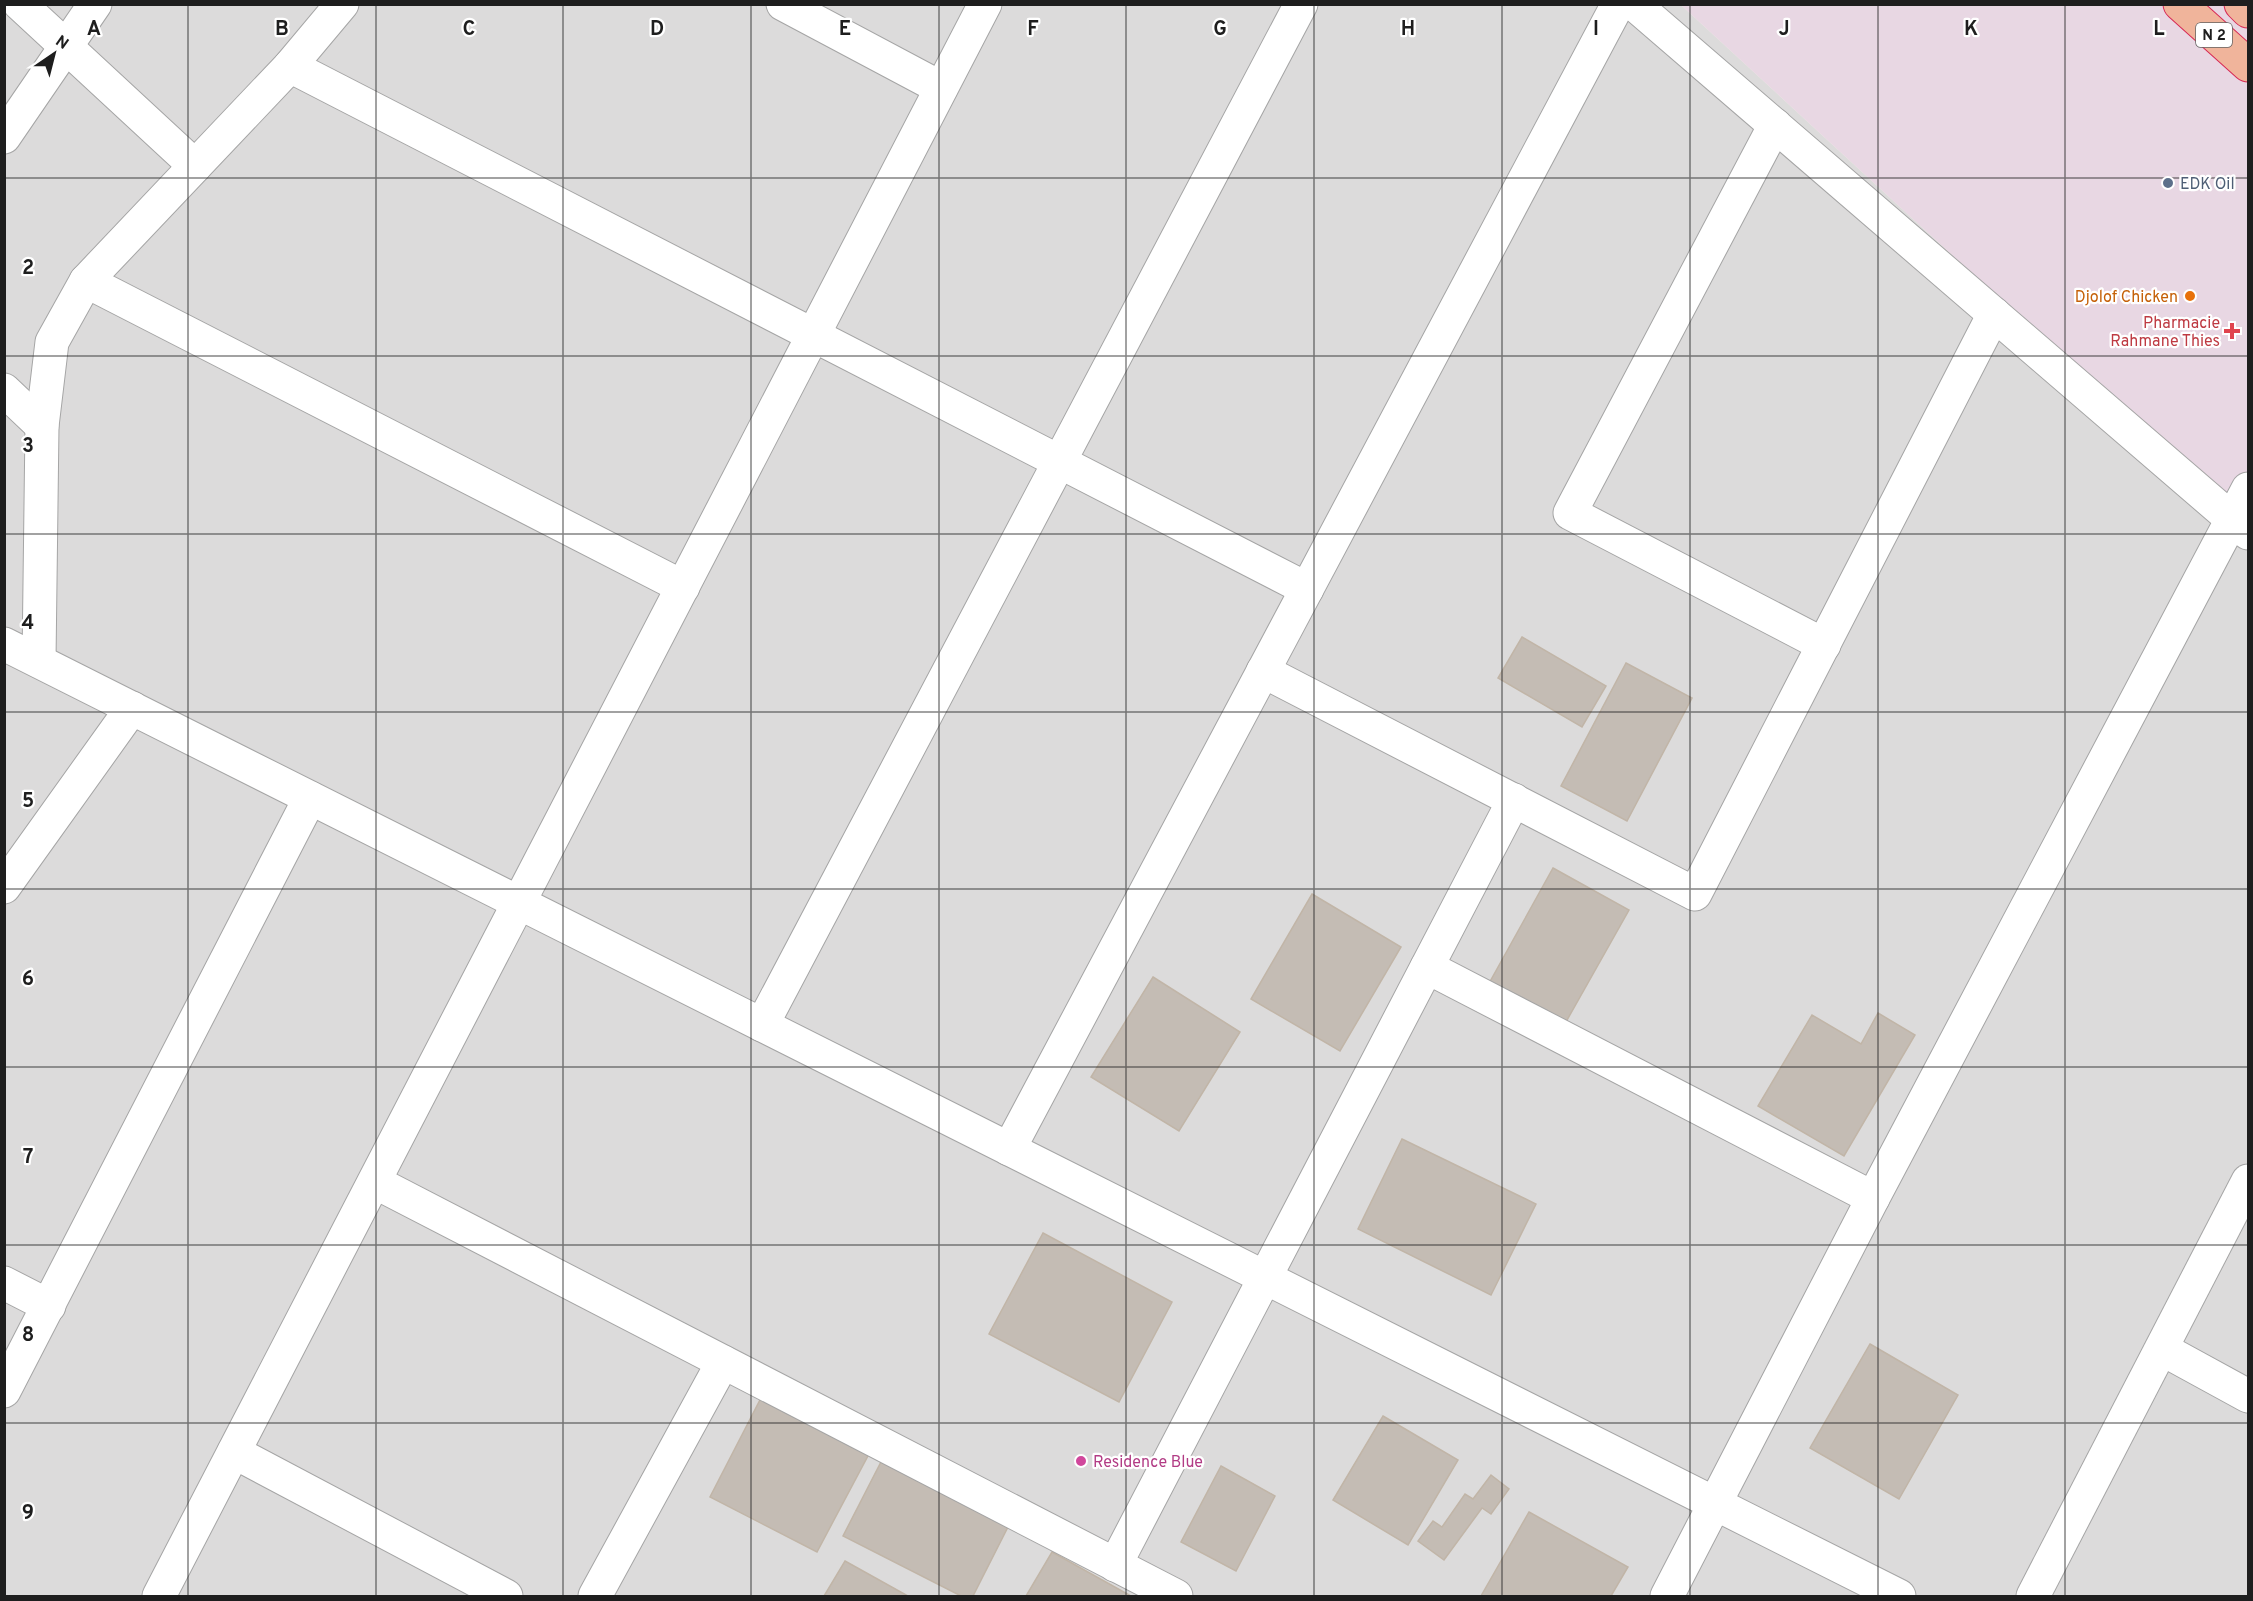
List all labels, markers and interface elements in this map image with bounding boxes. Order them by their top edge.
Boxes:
text: A [87,17,101,43]
text: B [275,17,289,43]
text: C [463,17,475,43]
text: D [650,17,664,43]
text: E [839,17,851,43]
text: F [1027,17,1039,43]
text: G [1213,17,1227,43]
text: H [1401,17,1415,43]
text: I [1593,17,1599,43]
text: J [1778,17,1790,43]
text: K [1964,17,1978,43]
text: L [2153,17,2165,43]
road number: N 2 [2196,23,2232,47]
north arrow [24,24,84,84]
text: N [51,32,72,55]
place label: EDK Oil [2180,175,2235,195]
marker: EDK Oil [2161,176,2175,190]
text: 2 [22,256,34,282]
place label: Djolof Chicken [2075,288,2178,308]
marker: Djolof Chicken [2183,289,2197,303]
place label: Pharmacie Rahmane Thies [2110,314,2220,352]
marker: Pharmacie Rahmane Thies [2225,324,2239,338]
text: 3 [22,434,34,460]
text: 4 [22,611,34,637]
text: 5 [22,789,34,815]
text: 6 [22,967,34,993]
text: 7 [23,1145,33,1171]
text: 8 [22,1323,34,1349]
place label: Residence Blue [1093,1453,1203,1473]
marker: Residence Blue [1074,1454,1088,1468]
text: 9 [22,1501,34,1527]

